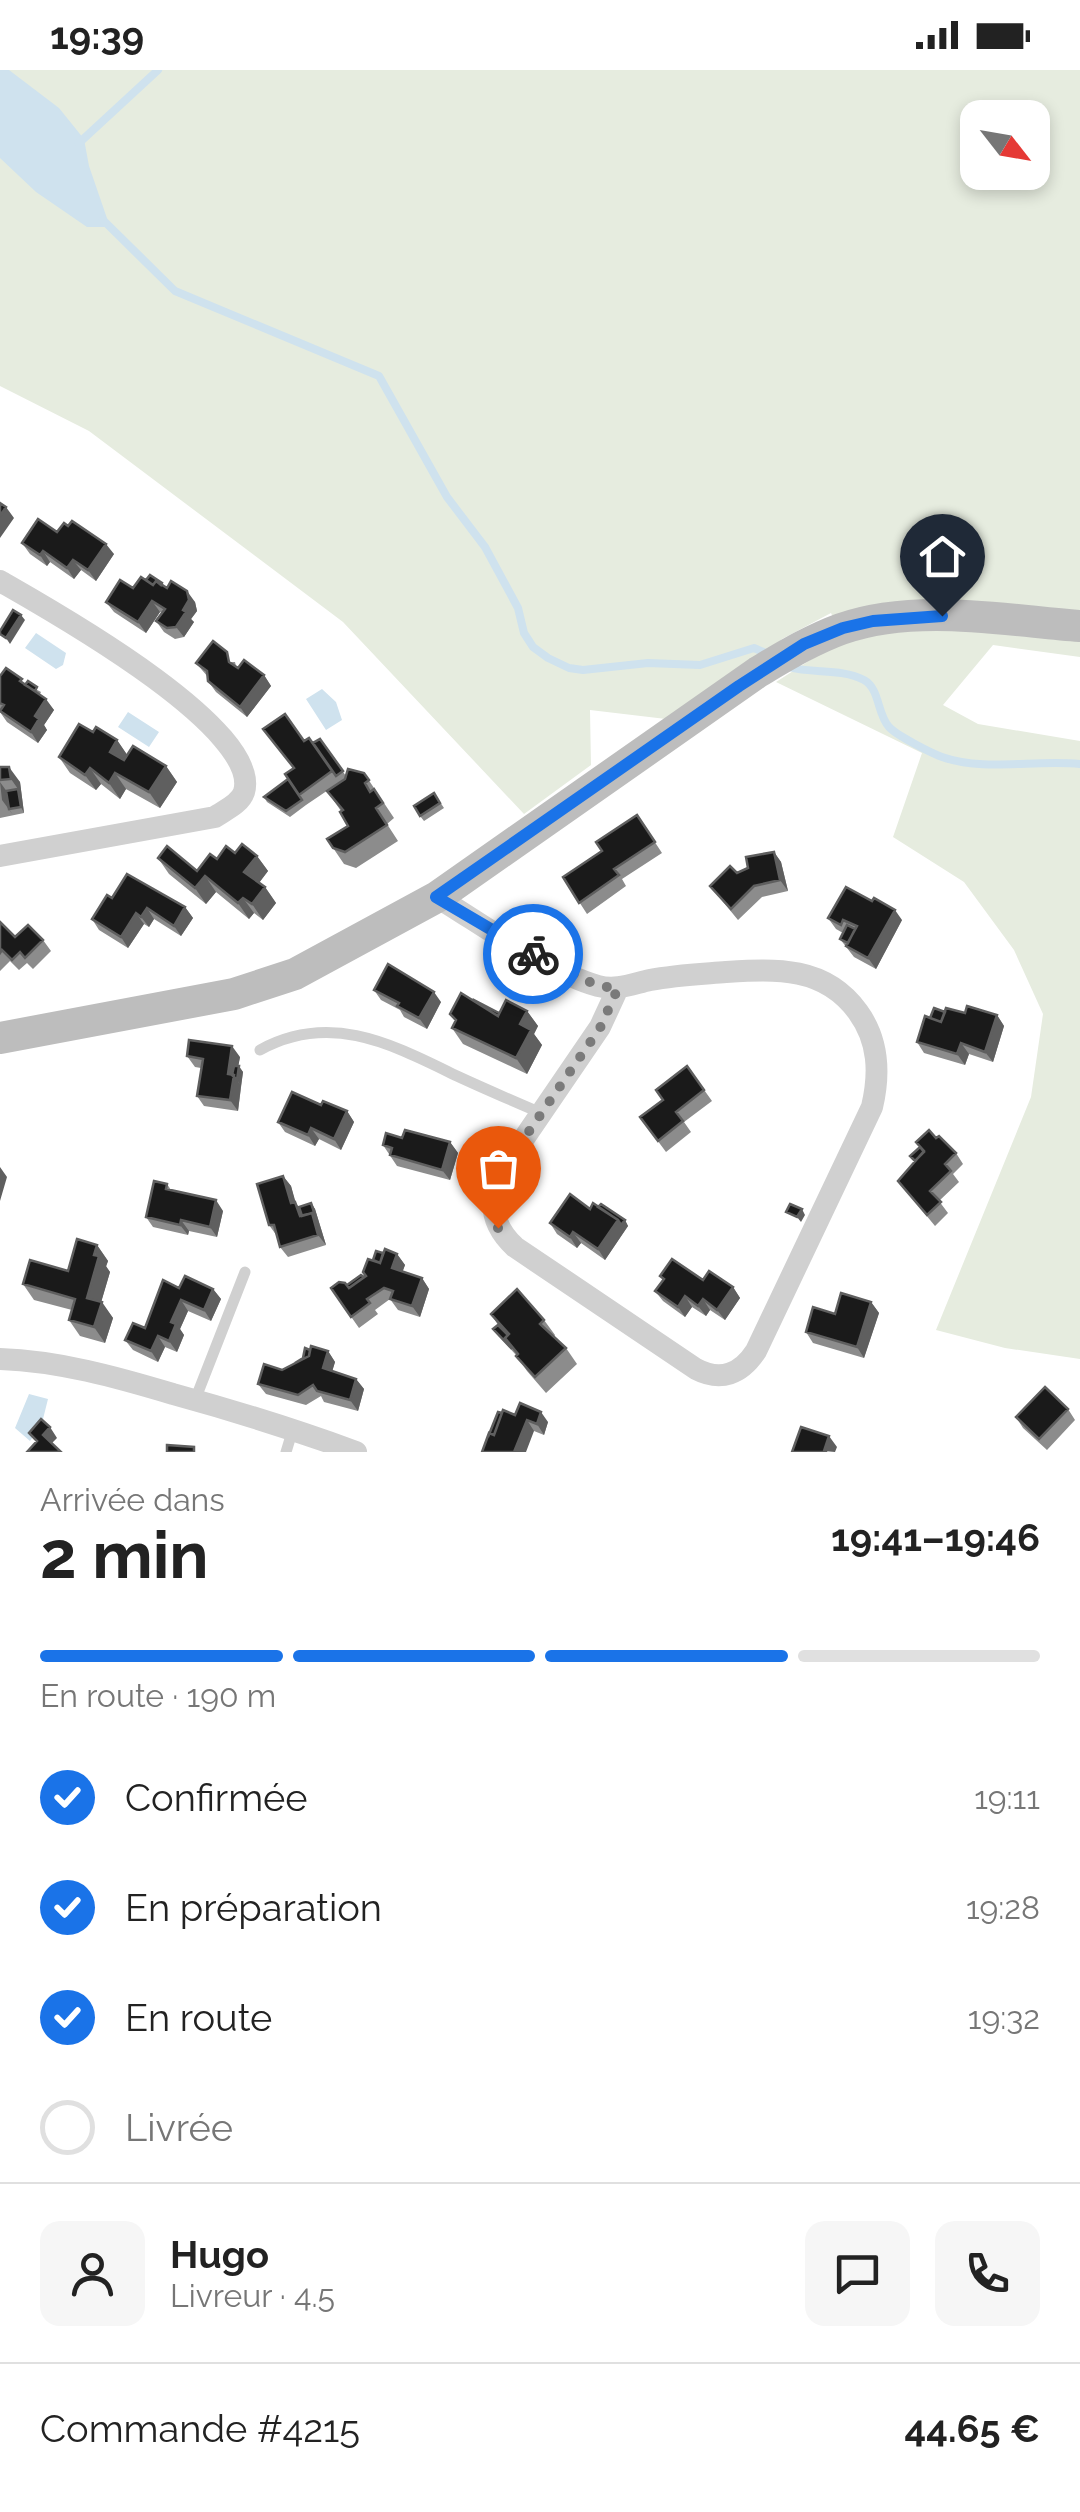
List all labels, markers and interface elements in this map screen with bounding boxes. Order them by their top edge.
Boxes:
text: 19:39 [50,13,144,58]
north arrow [960,100,1050,190]
map controls [960,100,1050,190]
pin [900,514,985,617]
icon: home [915,529,970,584]
courier [483,904,583,1004]
icon: bike [506,927,561,982]
pin [456,1126,541,1229]
icon: bag [471,1141,526,1196]
text: Arrivée dans [40,1481,225,1518]
text: 19:41–19:46 [831,1515,1040,1560]
text: 2 min [40,1517,209,1593]
text: En route · 190 m [40,1677,276,1714]
icon: check [40,1770,95,1825]
text: Confirmée [125,1775,308,1820]
text: 19:11 [974,1779,1040,1816]
icon: check [40,1880,95,1935]
text: En préparation [125,1885,382,1930]
text: 19:28 [966,1889,1040,1926]
icon: check [40,1990,95,2045]
text: En route [125,1995,272,2040]
text: 19:32 [968,1999,1040,2036]
text: Livrée [125,2105,233,2150]
button: person [40,2221,145,2326]
button: chat [805,2221,910,2326]
button: phone [935,2221,1040,2326]
text: Hugo [170,2232,269,2277]
text: Livreur · 4.5 [170,2277,335,2314]
text: Commande #4215 [40,2406,360,2451]
text: 44.65 € [904,2406,1040,2451]

